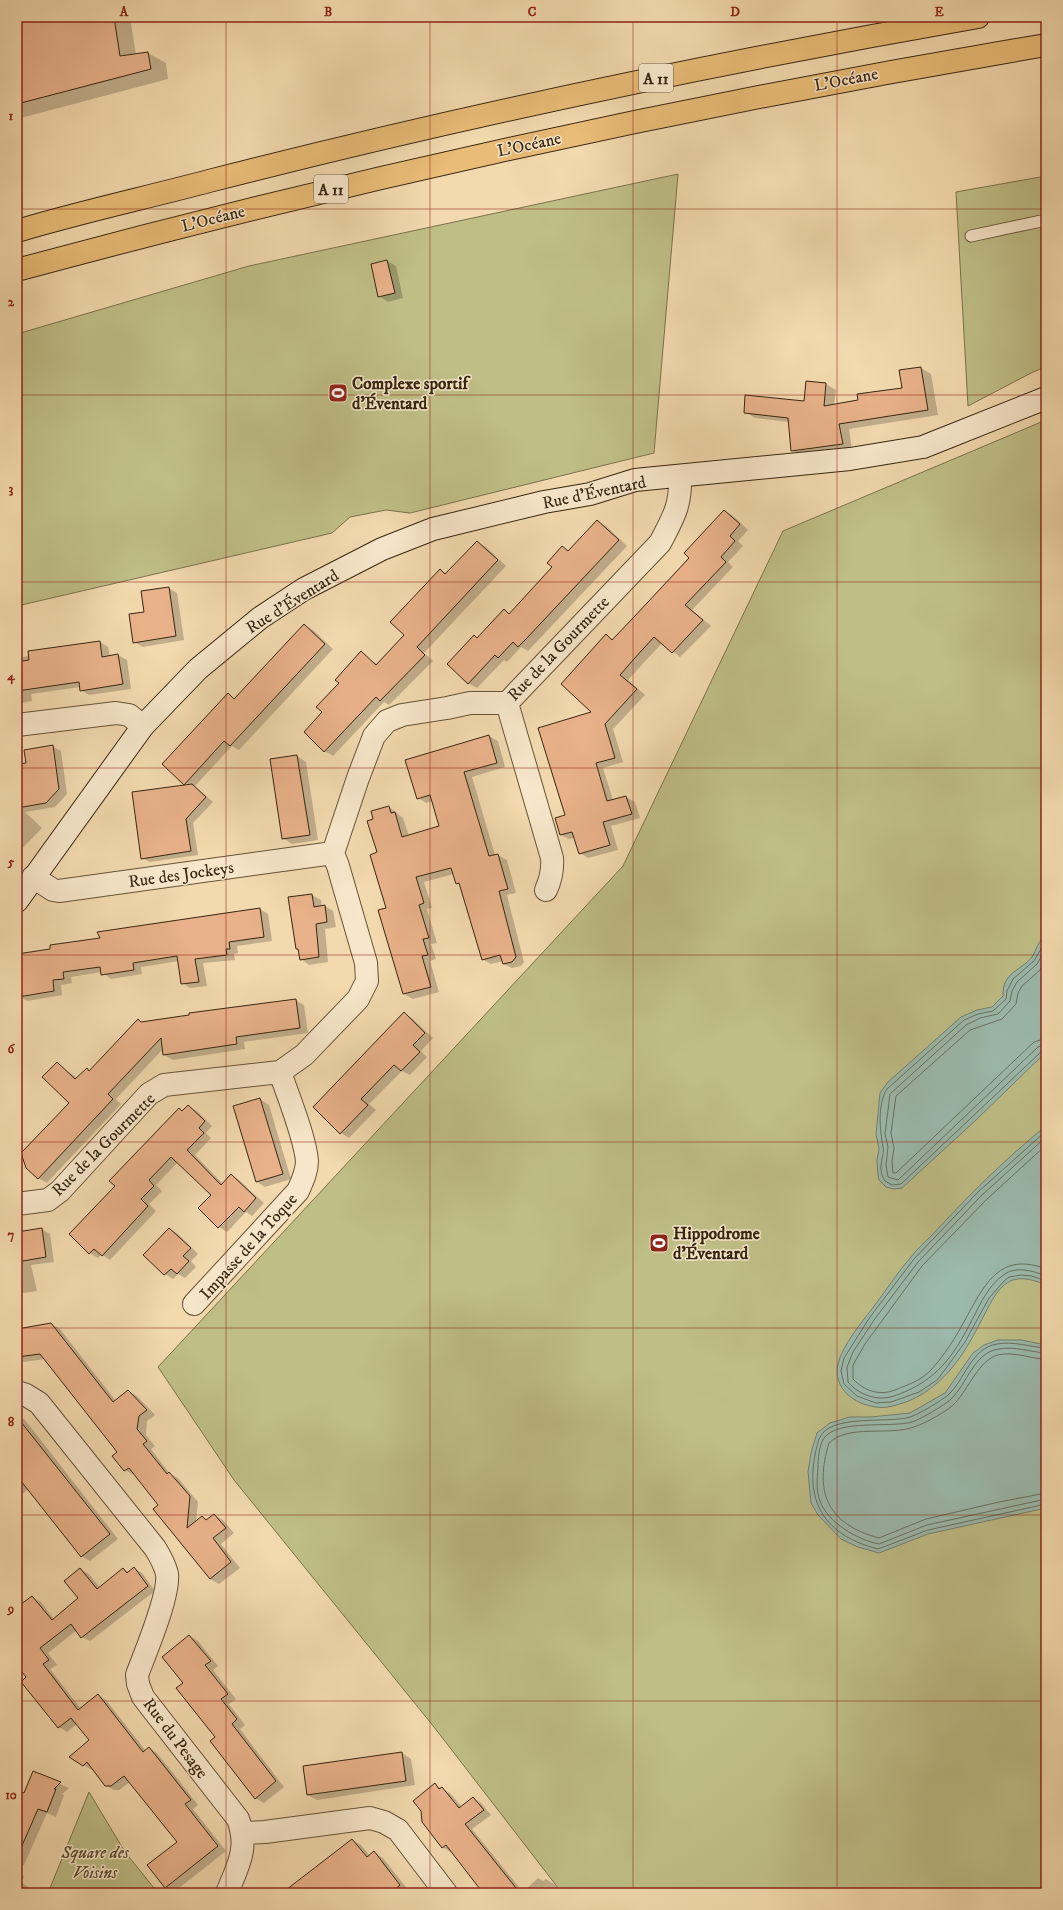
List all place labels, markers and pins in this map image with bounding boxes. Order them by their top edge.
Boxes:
place label: Complexe sportif d'Éventard [352,373,471,415]
sports icon: Complexe sportif d'Éventard [327,382,349,404]
place label: Hippodrome d'Éventard [673,1223,760,1265]
sports icon: Hippodrome d'Éventard [648,1232,670,1254]

